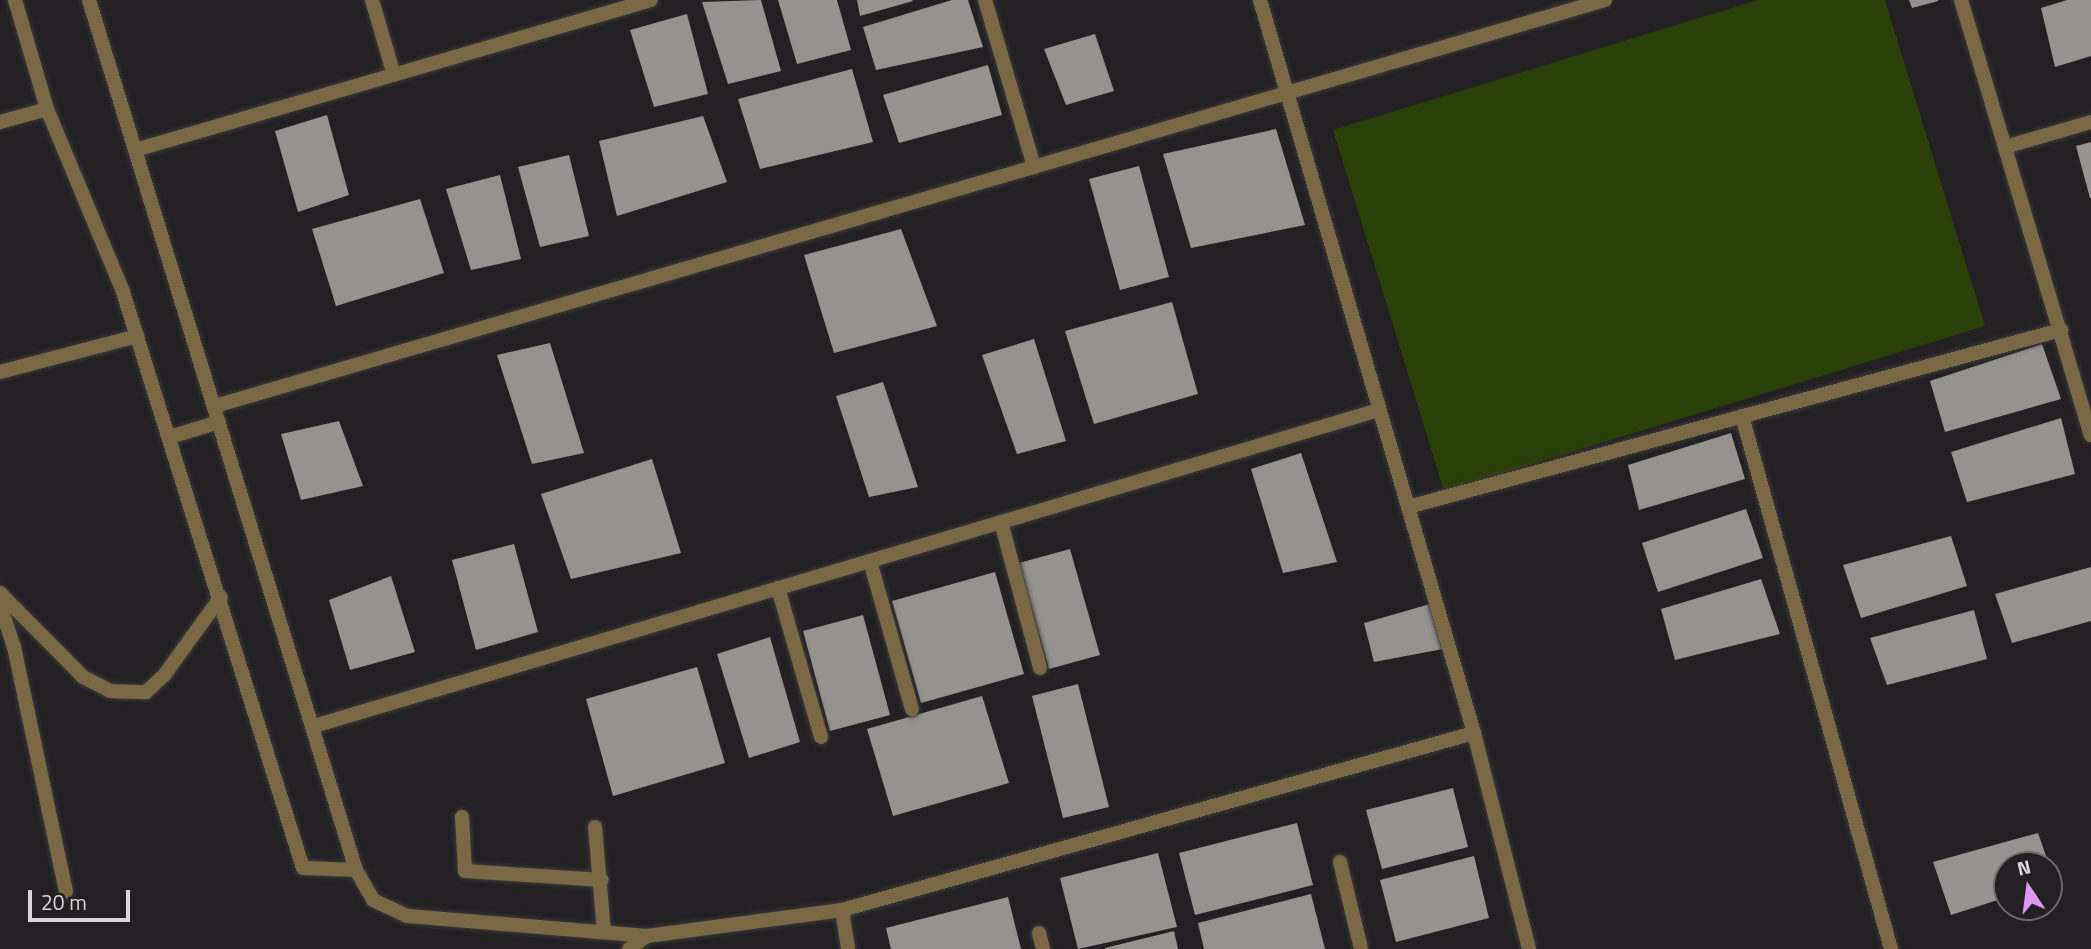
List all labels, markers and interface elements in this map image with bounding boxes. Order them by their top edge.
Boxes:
north arrow [1993,851,2063,921]
text: N [2014,851,2033,883]
scale bar [32,876,133,920]
text: 20 m [41,886,87,918]

